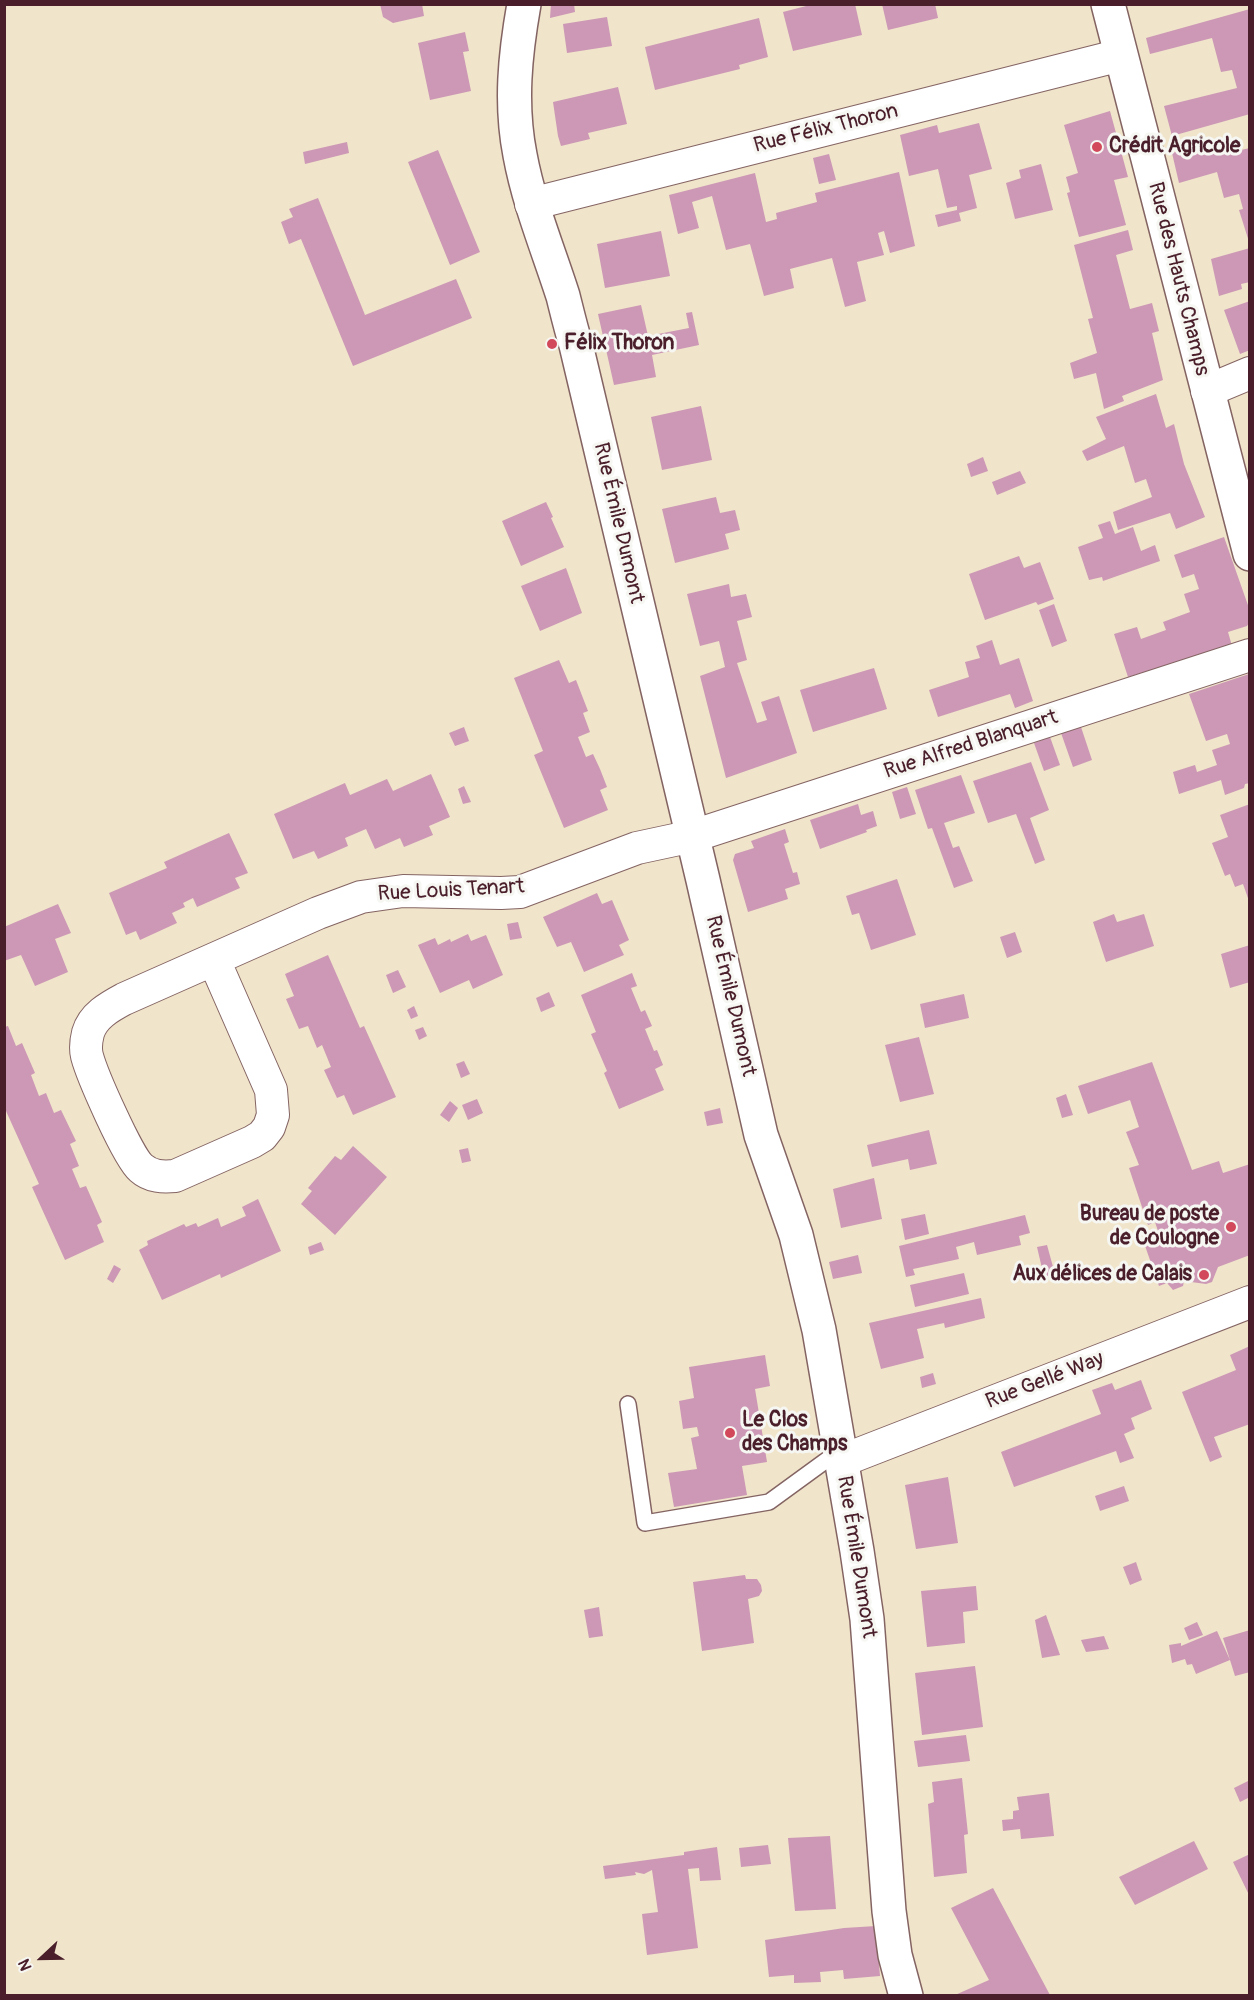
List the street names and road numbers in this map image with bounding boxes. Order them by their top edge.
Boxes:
street label: Rue Félix Thoron [751,99,901,159]
street label: Rue des Hauts Champs [1142,180,1214,378]
street label: Rue Émile Dumont [587,440,649,606]
street label: Rue Alfred Blanquart [881,705,1061,785]
street label: Rue Louis Tenart [377,875,525,907]
street label: Rue Émile Dumont [699,913,761,1079]
street label: Rue Gellé Way [982,1347,1108,1415]
street label: Rue Émile Dumont [831,1474,881,1640]

